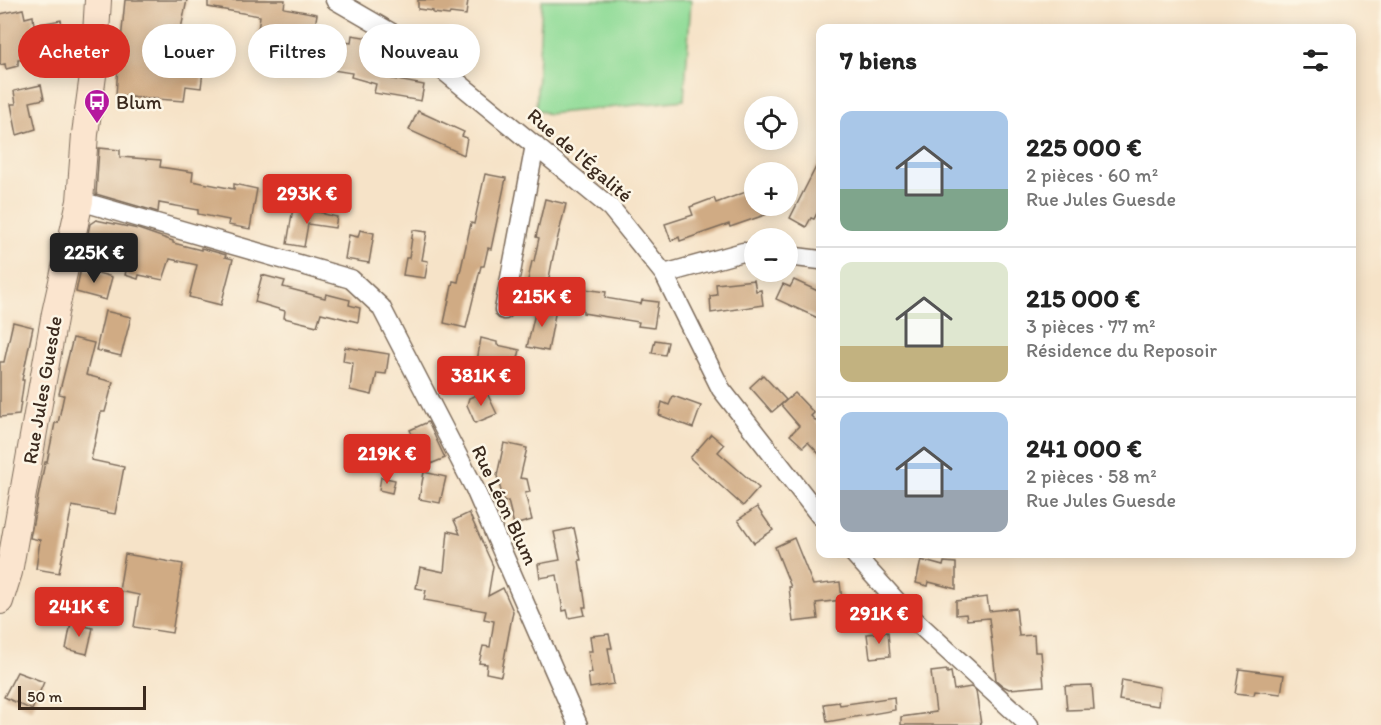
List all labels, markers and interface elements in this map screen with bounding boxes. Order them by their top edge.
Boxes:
chip: Acheter [18,24,130,78]
chip: Louer [142,24,236,78]
chip: Filtres [248,24,347,78]
chip: Nouveau [359,24,480,78]
text: 7 biens [840,44,917,76]
icon: filters [1299,44,1332,77]
bus stop icon: Blum [82,87,112,125]
place label: Blum [116,90,162,114]
map controls [744,96,798,282]
button: locate [744,96,798,150]
street label: Rue de l'Égalité [523,103,637,207]
text: 225 000 € [1026,131,1142,163]
icon: home [888,135,960,207]
button: + [744,162,798,216]
text: 2 pièces · 60 m² [1026,163,1158,187]
pin: 293K € [258,174,356,225]
text: 293K € [277,181,337,205]
text: Rue Jules Guesde [1026,187,1176,211]
button: − [744,228,798,282]
pin: 225K € [45,233,143,284]
text: 225K € [64,240,124,264]
pin: 215K € [493,277,591,328]
text: 215 000 € [1026,282,1140,314]
text: 215K € [513,284,572,308]
icon: home [888,286,960,358]
street label: Rue Jules Guesde [17,314,67,466]
text: 3 pièces · 77 m² [1026,314,1155,338]
text: Résidence du Reposoir [1026,338,1217,362]
pin: 381K € [432,356,530,407]
text: 381K € [451,363,511,387]
text: 241 000 € [1026,432,1142,464]
pin: 219K € [338,434,436,485]
icon: home [888,436,960,508]
text: 219K € [358,441,416,465]
street label: Rue Léon Blum [467,441,543,569]
text: 2 pièces · 58 m² [1026,464,1157,488]
text: Rue Jules Guesde [1026,488,1176,512]
pin: 241K € [30,587,128,638]
text: 241K € [49,594,109,618]
pin: 291K € [830,594,928,645]
text: 291K € [850,601,908,625]
scale bar [18,683,146,710]
text: 50 m [27,687,62,706]

